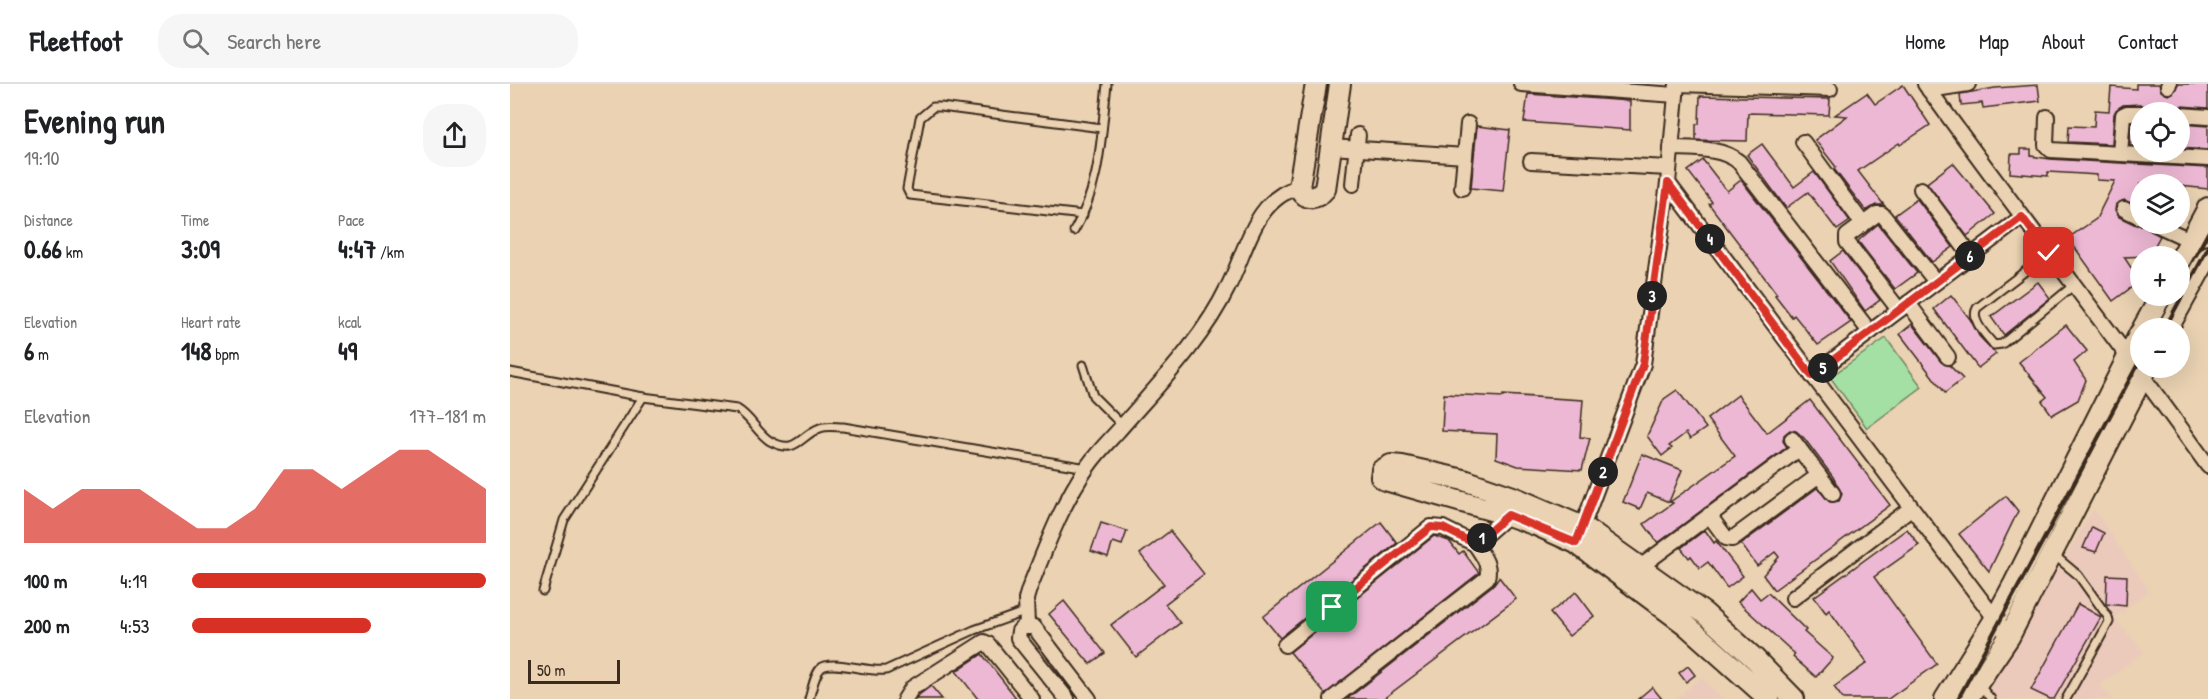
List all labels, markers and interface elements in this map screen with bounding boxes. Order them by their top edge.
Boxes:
search box [158,14,578,68]
text: Fleetfoot [30,22,122,60]
icon: search [179,25,212,58]
text: Search here [227,26,321,56]
text: Home [1905,27,1946,56]
text: Map [1979,27,2009,56]
text: About [2042,27,2085,56]
text: Contact [2118,27,2178,56]
text: Evening run [24,99,165,143]
map controls [2130,102,2190,378]
button: locate [2130,102,2190,162]
button: share [423,104,486,167]
text: 19:10 [24,144,59,171]
button: layers [2130,174,2190,234]
text: Distance [24,209,73,231]
text: Time [181,209,209,231]
text: Pace [338,209,365,231]
pin: 4 [1695,224,1725,254]
pin [2023,227,2074,278]
text: 4 [1707,228,1713,250]
text: 0.66 [24,231,62,266]
text: 3:09 [181,231,220,266]
text: 4:47 [338,231,376,266]
icon: check [2032,236,2065,269]
text: km [62,241,83,263]
text: /km [376,241,404,263]
pin: 6 [1955,241,1985,271]
text: 6 [1967,245,1973,267]
button: + [2130,246,2190,306]
pin: 3 [1637,281,1667,311]
text: 3 [1648,285,1656,307]
text: Elevation [24,311,77,333]
text: Heart rate [181,311,241,333]
text: kcal [338,311,361,333]
button: − [2130,318,2190,378]
text: 6 [24,333,34,368]
text: 148 [181,333,211,368]
text: 49 [338,333,357,368]
text: m [34,343,49,365]
text: bpm [211,343,239,365]
pin: 5 [1808,353,1838,383]
text: 5 [1820,357,1826,379]
text: Elevation [24,402,90,429]
text: 177–181 m [409,402,486,429]
pin: 2 [1588,457,1618,487]
text: 2 [1599,461,1607,483]
pin: 1 [1467,523,1497,553]
text: 1 [1479,527,1485,549]
text: 100 m [24,567,67,594]
text: 4:19 [120,567,147,594]
pin [1306,581,1357,632]
icon: arrive [1315,590,1348,623]
text: 200 m [24,612,69,639]
text: 4:53 [120,612,150,639]
scale bar [528,657,620,684]
text: 50 m [537,659,566,681]

